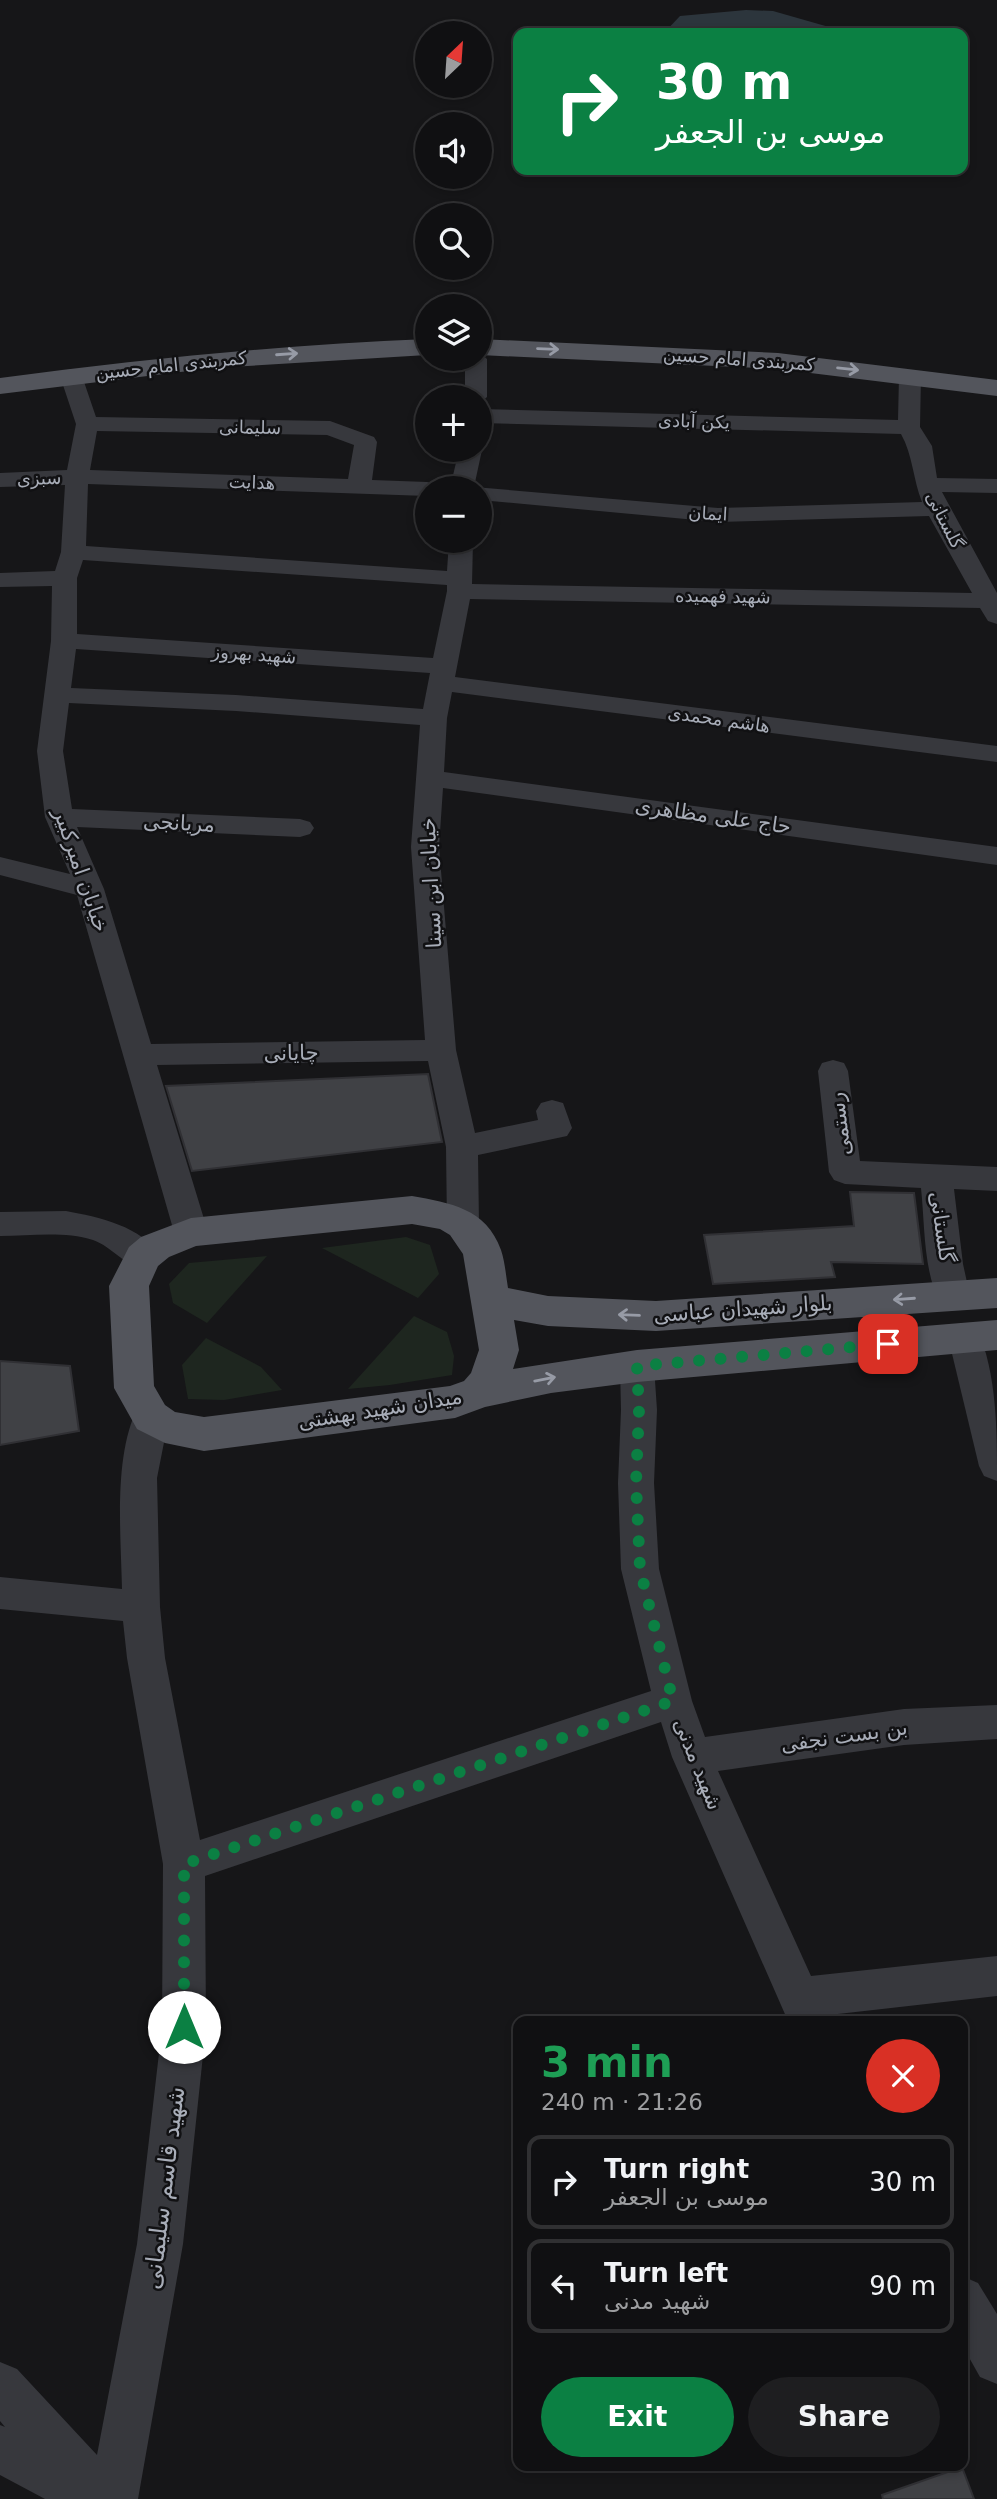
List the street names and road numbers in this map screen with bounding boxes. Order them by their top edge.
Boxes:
street label: کمربندی امام حسین [662,343,816,376]
street label: کمربندی امام حسین [94,347,248,384]
street label: یکن آبادی [658,408,730,434]
street label: سلیمانی [219,416,281,438]
street label: سبزی [16,467,62,490]
street label: هدایت [228,471,276,493]
street label: گلستانی [922,488,969,553]
street label: ایمان [688,501,728,525]
street label: شهید فهمیده [675,585,771,608]
street label: شهید بهروز [210,641,297,668]
street label: هاشم محمدی [666,701,771,738]
street label: حاج علی مظاهری [633,793,793,840]
street label: خیابان امیرکبیر [48,804,113,935]
street label: مریانجی [142,809,216,837]
street label: خیابان ابن سینا [416,817,446,949]
street label: چایانی [263,1041,319,1065]
street label: رستمی [824,1091,856,1157]
street label: گلستانی [925,1190,959,1264]
street label: بلوار شهیدان عباسی [653,1291,833,1327]
street label: میدان شهید بهشتی [296,1384,464,1434]
street label: شهید مدنی [669,1715,727,1813]
street label: بن بست نجفی [779,1715,909,1757]
street label: شهید قاسم سلیمانی [138,2085,190,2291]

